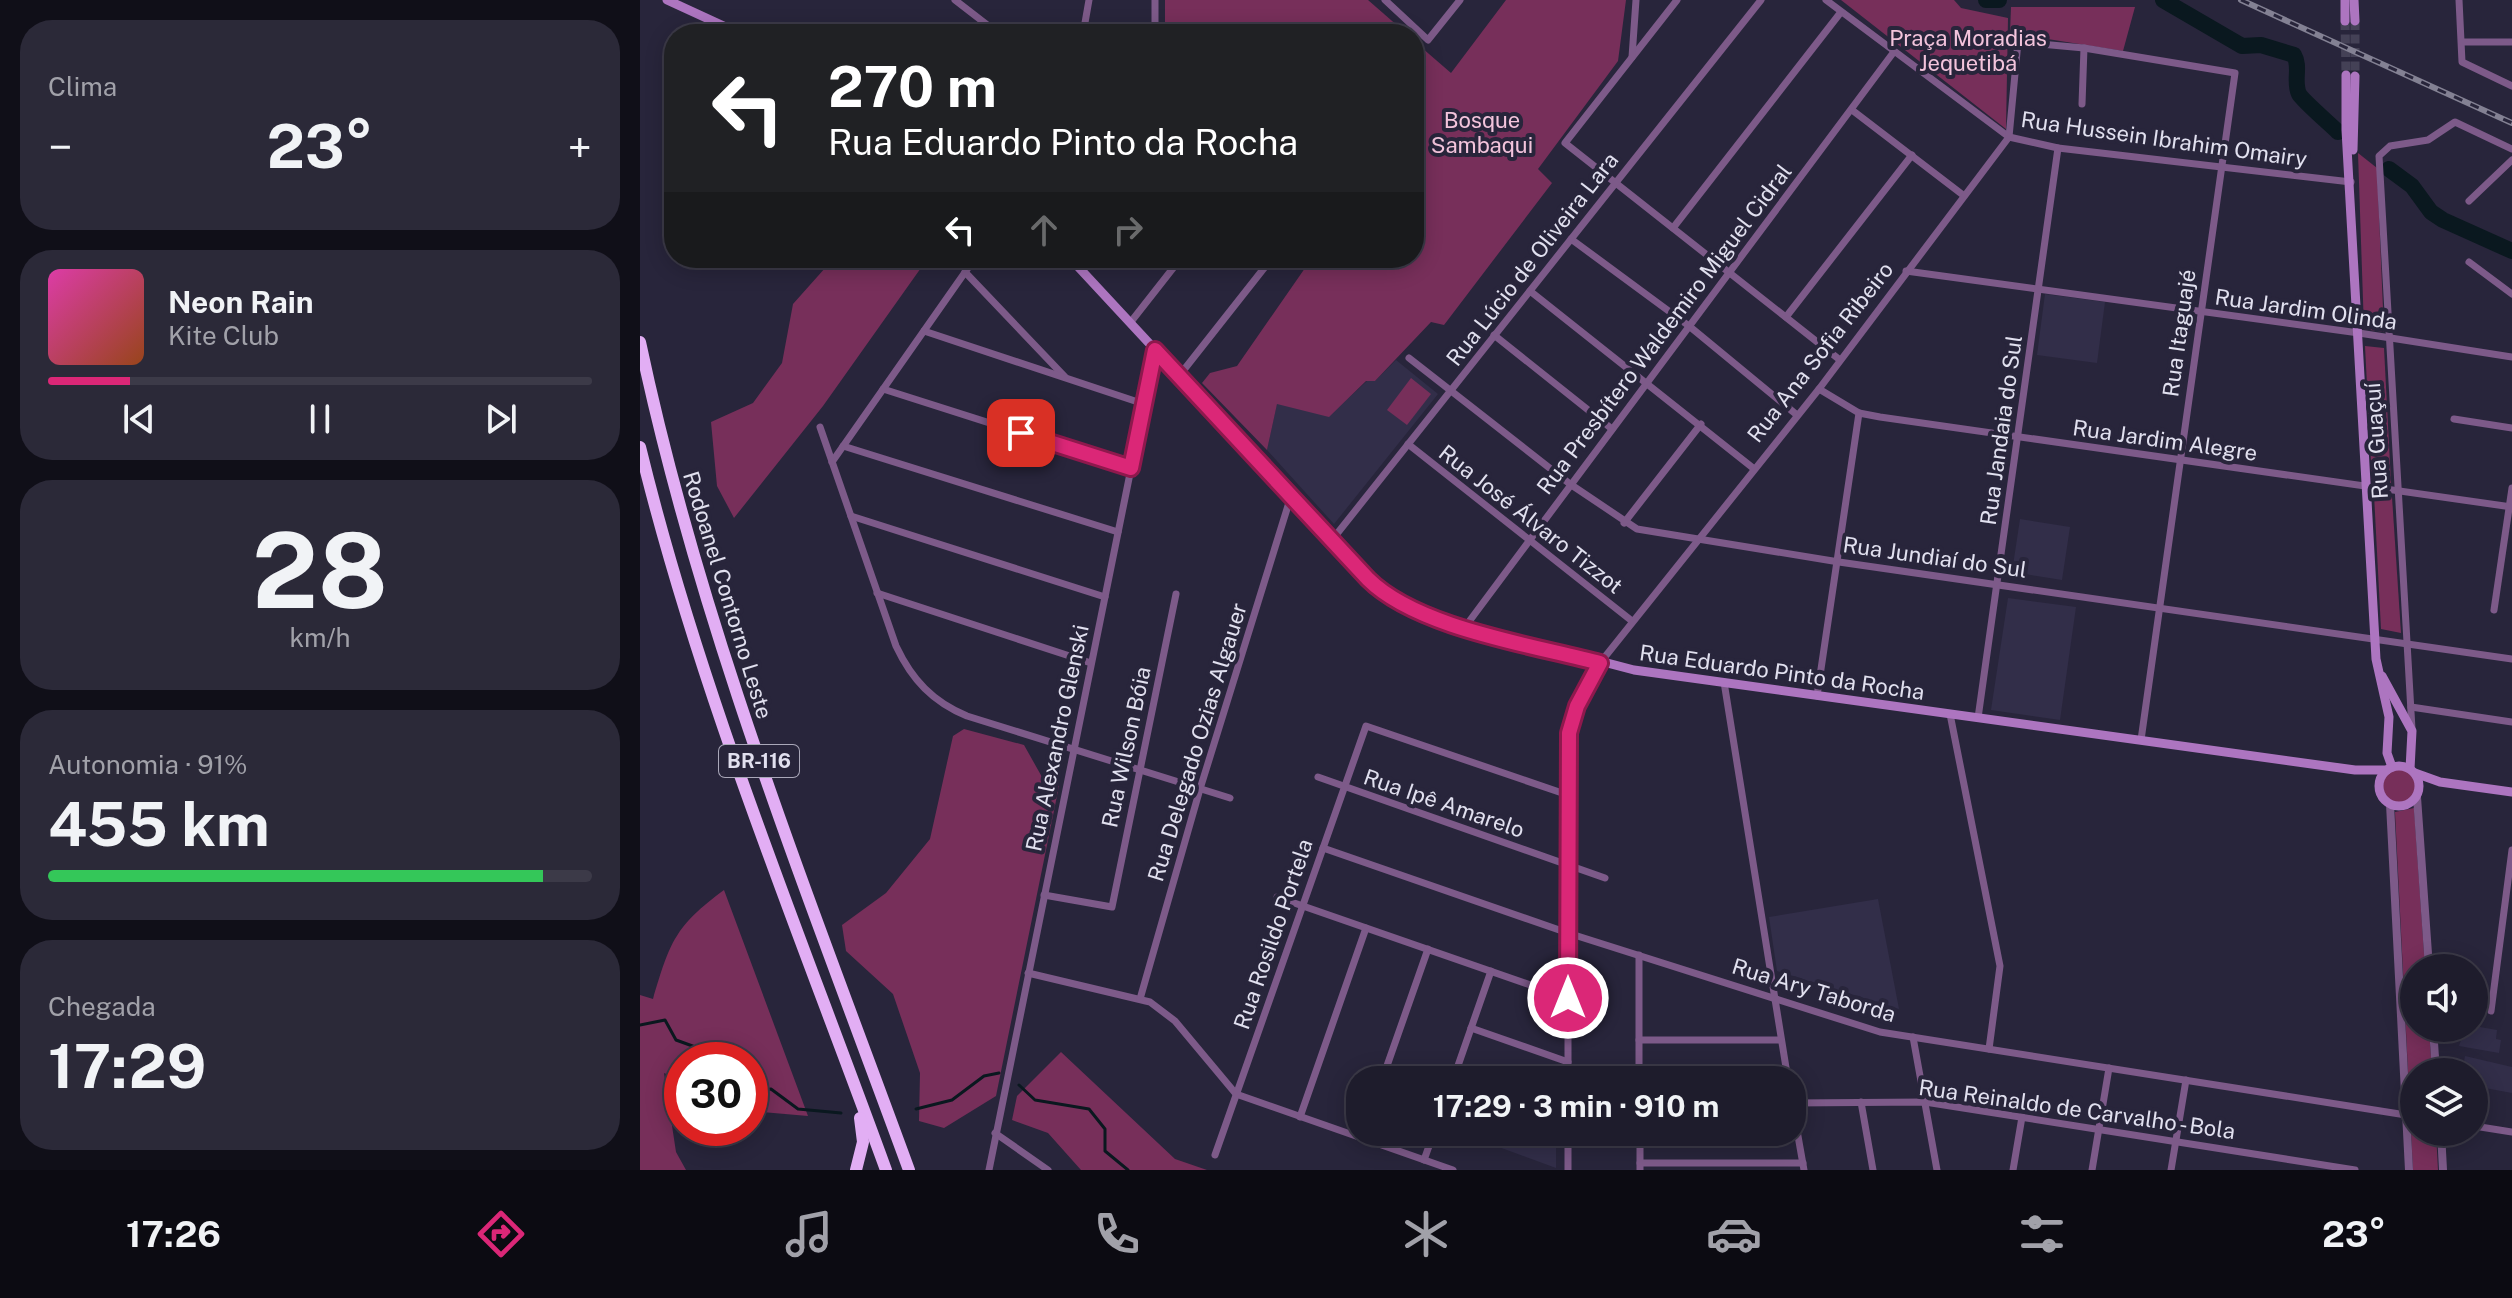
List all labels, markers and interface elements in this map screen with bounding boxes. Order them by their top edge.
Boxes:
park label: Praça Moradias Jequetibá [1889,25,2047,76]
text: 270 m [828,54,997,120]
icon: left [696,56,800,160]
text: Clima [48,71,117,102]
street label: Rua Hussein Ibrahim Omairy [2019,106,2309,172]
park label: Bosque Sambaqui [1431,107,1533,158]
text: 23° [267,111,373,182]
text: − [48,121,72,173]
text: + [568,121,592,173]
text: Rua Eduardo Pinto da Rocha [828,121,1298,163]
street label: Rua Lúcio de Oliveira Lara [1441,147,1623,371]
street label: Rua Presbítero Waldemiro Miguel Cidral [1531,159,1797,499]
icon: left [938,208,982,252]
icon: ahead [1022,208,1066,252]
icon: right [1106,208,1150,252]
street label: Rua Ana Sofia Ribeiro [1742,257,1898,447]
street label: Rua Itaguajé [2157,268,2201,398]
street label: Rua Jardim Olinda [2213,283,2399,335]
text: Neon Rain [168,284,314,320]
text: Kite Club [168,320,279,351]
street label: Rua Jandaia do Sul [1975,333,2027,527]
street label: Rua Guaçuí [2359,381,2393,500]
icon: previous [117,397,161,441]
icon: pause [298,397,342,441]
icon: next [479,397,523,441]
pin [987,399,1055,467]
icon: arrive [999,411,1043,455]
street label: Rua Jardim Alegre [2071,414,2259,466]
street label: Rua José Álvaro Tizzot [1434,439,1628,599]
street label: Rodoanel Contorno Leste [678,468,778,722]
text: 28 [252,509,388,631]
street label: Rua Jundiaí do Sul [1841,531,2029,583]
street label: Rua Delegado Ozias Algauer [1142,600,1252,884]
text: km/h [289,622,351,653]
street label: Rua Alexandro Glenski [1020,622,1094,854]
street label: Rua Eduardo Pinto da Rocha [1638,639,1926,705]
street label: Rua Wilson Bóia [1096,664,1156,830]
road number: BR-116 [719,745,799,777]
text: Autonomia · 91% [48,749,248,780]
street label: Rua Ipê Amarelo [1360,763,1528,843]
text: 455 km [48,789,270,860]
street label: Rua Rosildo Portela [1228,835,1318,1033]
street label: Rua Ary Taborda [1729,953,1899,1027]
map controls [2400,954,2488,1146]
button: sound [2400,954,2488,1042]
position arrow [1526,956,1610,1040]
text: Chegada [48,991,156,1022]
text: 17:29 [48,1031,206,1102]
speed limit sign: 30 [664,1042,768,1146]
button: layers [2400,1058,2488,1146]
street label: Rua Reinaldo de Carvalho - Bola [1917,1074,2237,1144]
text: 17:29 · 3 min · 910 m [1433,1088,1719,1124]
icon: directions [473,1206,529,1262]
icon: music [781,1206,837,1262]
icon: phone [1089,1206,1145,1262]
icon: climate [1398,1206,1454,1262]
icon: car [1706,1206,1762,1262]
icon: filters [2014,1206,2070,1262]
text: 17:26 [126,1213,221,1255]
text: 23° [2322,1213,2386,1255]

